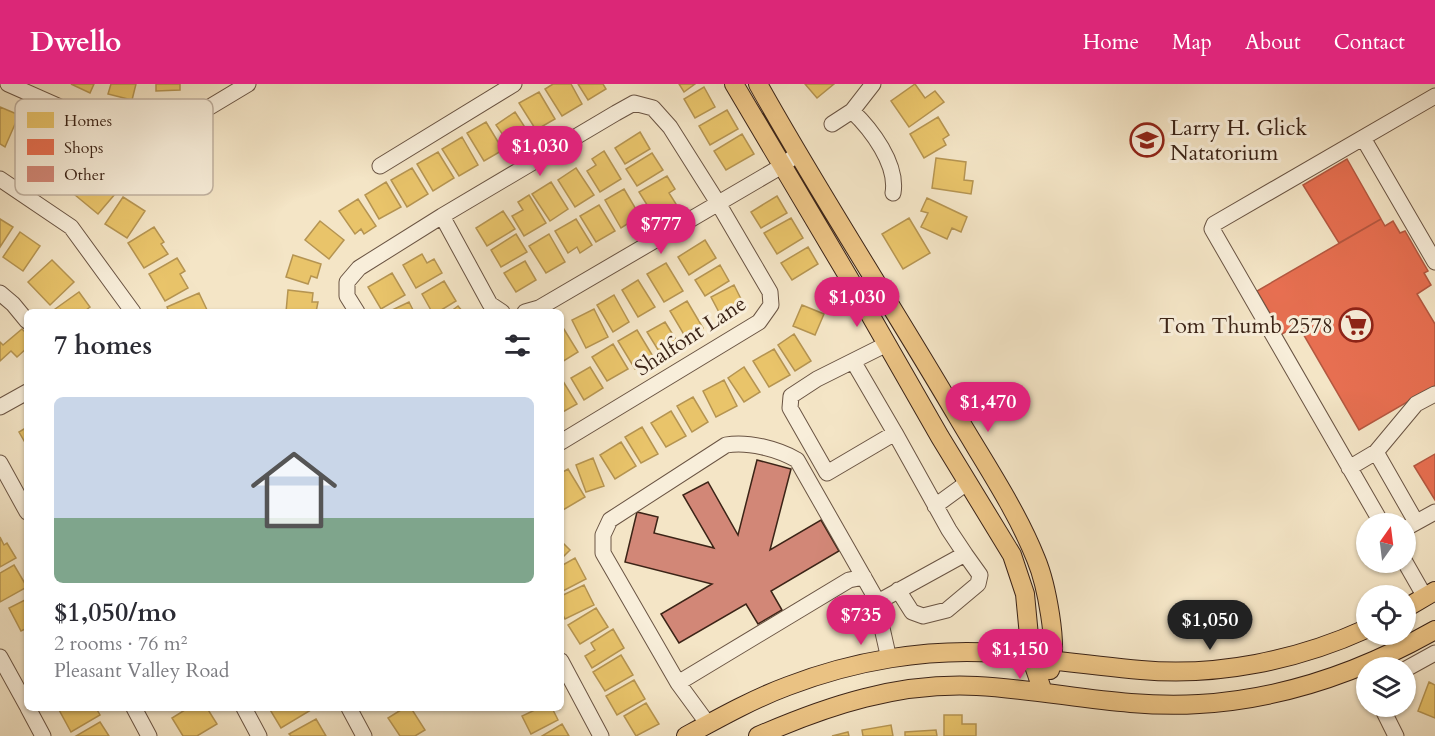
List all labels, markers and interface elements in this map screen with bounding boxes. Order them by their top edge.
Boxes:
text: Dwello [30,23,121,61]
text: Home [1083,28,1139,57]
text: Map [1172,28,1212,57]
text: About [1245,28,1301,57]
text: Contact [1334,28,1405,57]
legend [15,99,213,195]
text: Homes [64,110,112,132]
place label: Larry H. Glick Natatorium [1170,113,1308,168]
school or university icon: Larry H. Glick Natatorium [1129,122,1165,158]
pin: $1,030 [491,126,589,177]
text: $1,030 [511,132,569,159]
text: Shops [64,137,103,159]
text: Other [64,164,105,186]
pin: $777 [625,204,697,255]
text: $777 [641,210,681,237]
pin: $1,030 [808,277,906,328]
text: $1,030 [828,283,886,310]
street label: Shalfont Lane [629,289,752,383]
supermarket icon: Tom Thumb 2578 [1338,307,1374,343]
place label: Tom Thumb 2578 [1159,311,1333,341]
text: 7 homes [54,328,152,363]
icon: filters [501,329,534,362]
pin: $1,470 [939,382,1037,433]
text: $1,470 [959,388,1017,415]
icon: home [240,436,348,544]
north arrow [1356,513,1416,573]
map controls [1356,513,1416,717]
button: locate [1356,585,1416,645]
text: $1,050/mo [54,595,177,630]
pin: $735 [825,595,897,646]
pin: $1,050 [1161,600,1259,651]
text: $735 [841,601,881,628]
text: $1,050 [1181,606,1239,633]
pin: $1,150 [971,629,1069,680]
text: 2 rooms · 76 m² [54,630,187,657]
text: $1,150 [991,635,1049,662]
text: Pleasant Valley Road [54,657,230,684]
button: layers [1356,657,1416,717]

